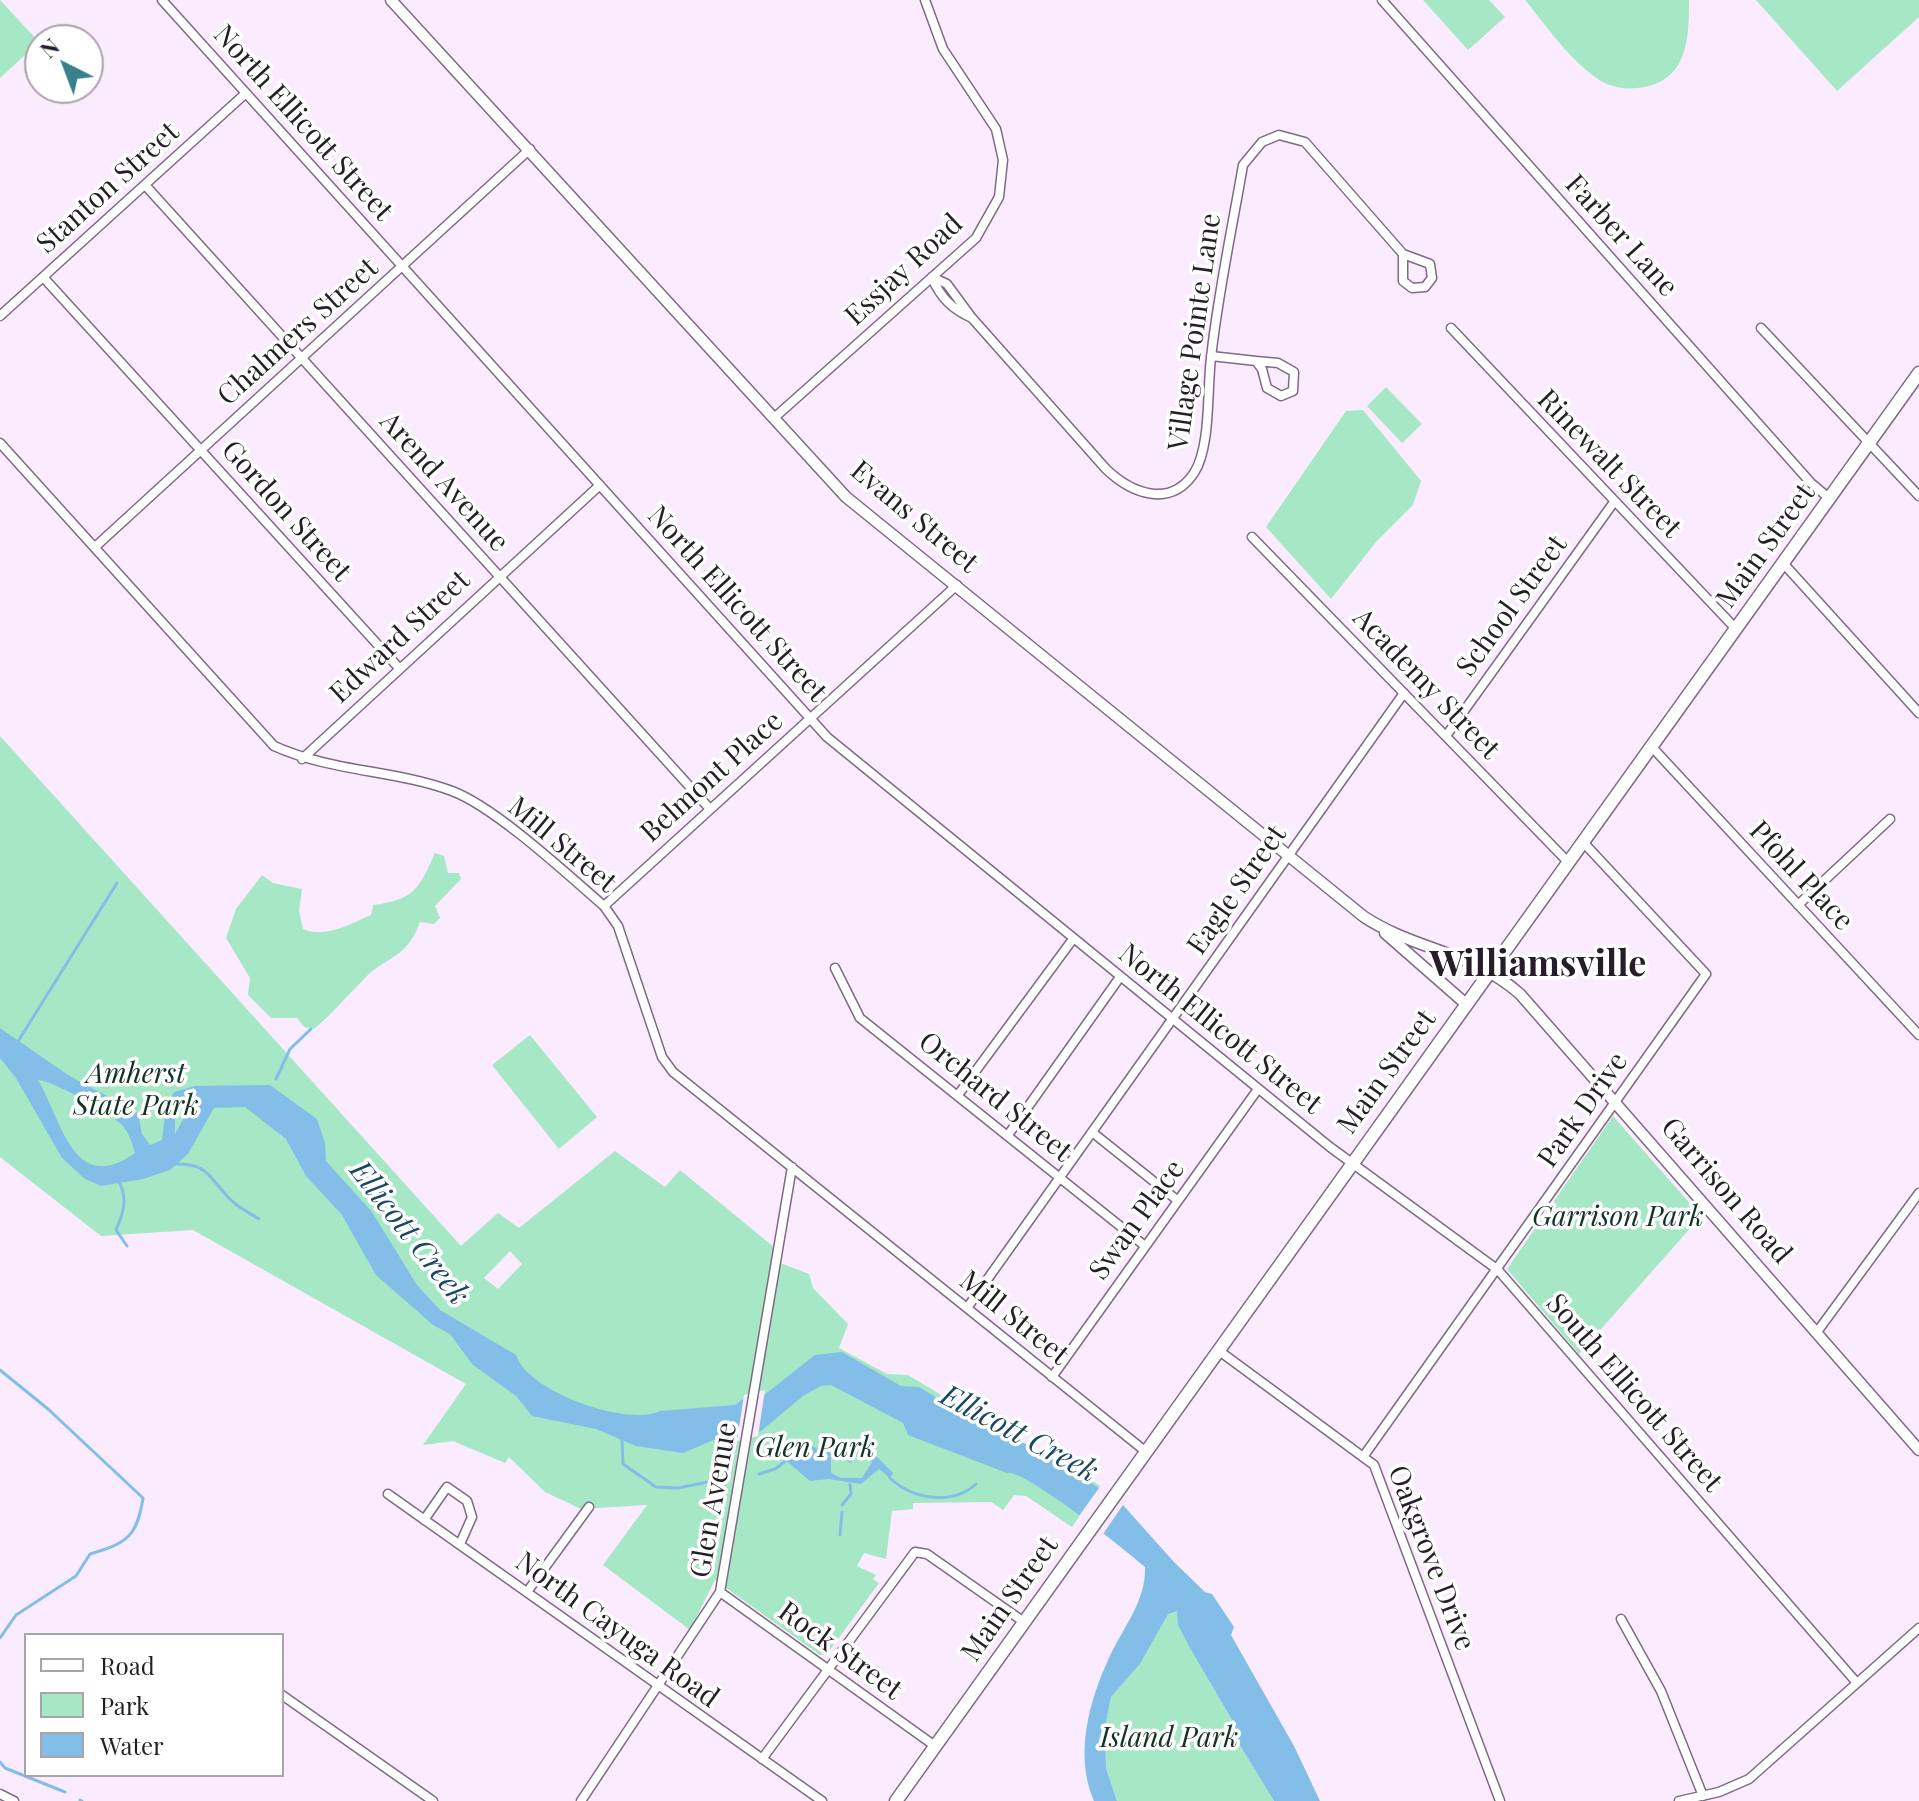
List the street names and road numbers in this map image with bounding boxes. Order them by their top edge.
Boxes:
street label: North Ellicott Street [206,18,400,228]
street label: Stanton Street [30,115,186,261]
street label: Farber Lane [1558,168,1684,304]
street label: Essjay Road [838,207,970,333]
street label: Village Pointe Lane [1162,211,1228,453]
street label: Chalmers Street [211,251,385,413]
street label: Rinewalt Street [1530,383,1688,545]
street label: Arend Avenue [373,405,515,559]
street label: Gordon Street [214,434,358,588]
street label: Evans Street [843,454,985,580]
street label: Main Street [1710,477,1822,615]
street label: North Ellicott Street [640,499,834,709]
street label: School Street [1450,529,1574,683]
street label: Edward Street [323,564,477,710]
street label: Academy Street [1346,602,1506,766]
street label: Belmont Place [634,705,790,849]
street label: Mill Street [501,790,623,900]
street label: Pfohl Place [1742,814,1860,938]
street label: Eagle Street [1180,819,1294,961]
street label: North Ellicott Street [1112,937,1328,1121]
street label: Main Street [1331,1003,1443,1141]
street label: Orchard Street [912,1025,1078,1169]
street label: Park Drive [1531,1046,1635,1174]
street label: Garrison Road [1654,1111,1798,1271]
street label: Swan Place [1082,1153,1192,1287]
street label: Mill Street [953,1264,1075,1372]
street label: South Ellicott Street [1539,1287,1729,1499]
street label: Glen Avenue [684,1420,744,1580]
street label: Oakgrove Drive [1380,1461,1482,1655]
street label: Main Street [955,1530,1065,1668]
street label: North Cayuga Road [509,1545,725,1715]
street label: Rock Street [772,1595,908,1707]

